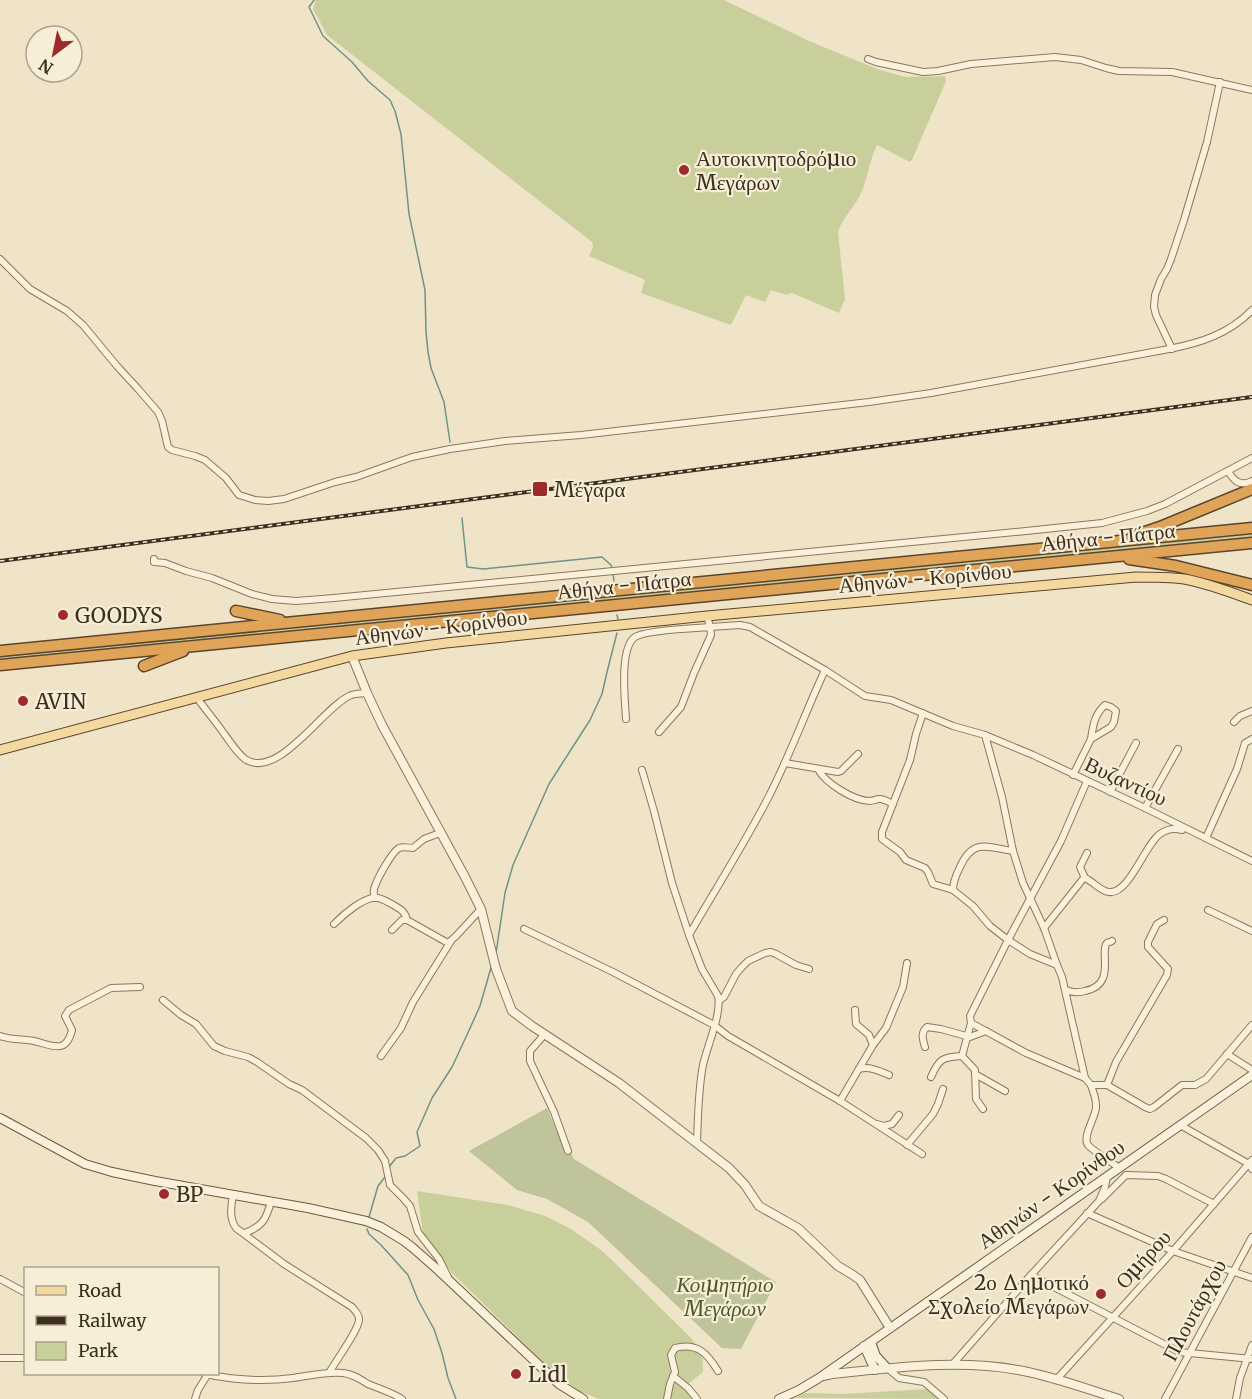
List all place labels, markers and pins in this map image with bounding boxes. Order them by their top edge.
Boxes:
place label: Αυτοκινητοδρόμιο Μεγάρων [696,145,856,196]
marker: Αυτοκινητοδρόμιο Μεγάρων [677,163,691,177]
place label: Μέγαρα [554,476,625,503]
marker: Μέγαρα [531,480,549,498]
place label: GOODYS [75,602,162,629]
marker: GOODYS [56,608,70,622]
place label: AVIN [34,688,86,715]
marker: AVIN [16,694,30,708]
place label: BP [176,1181,203,1208]
marker: BP [157,1187,171,1201]
place label: 2ο Δημοτικό Σχολείο Μεγάρων [928,1269,1089,1320]
marker: 2ο Δημοτικό Σχολείο Μεγάρων [1094,1287,1108,1301]
place label: Lidl [528,1361,567,1388]
marker: Lidl [509,1367,523,1381]

